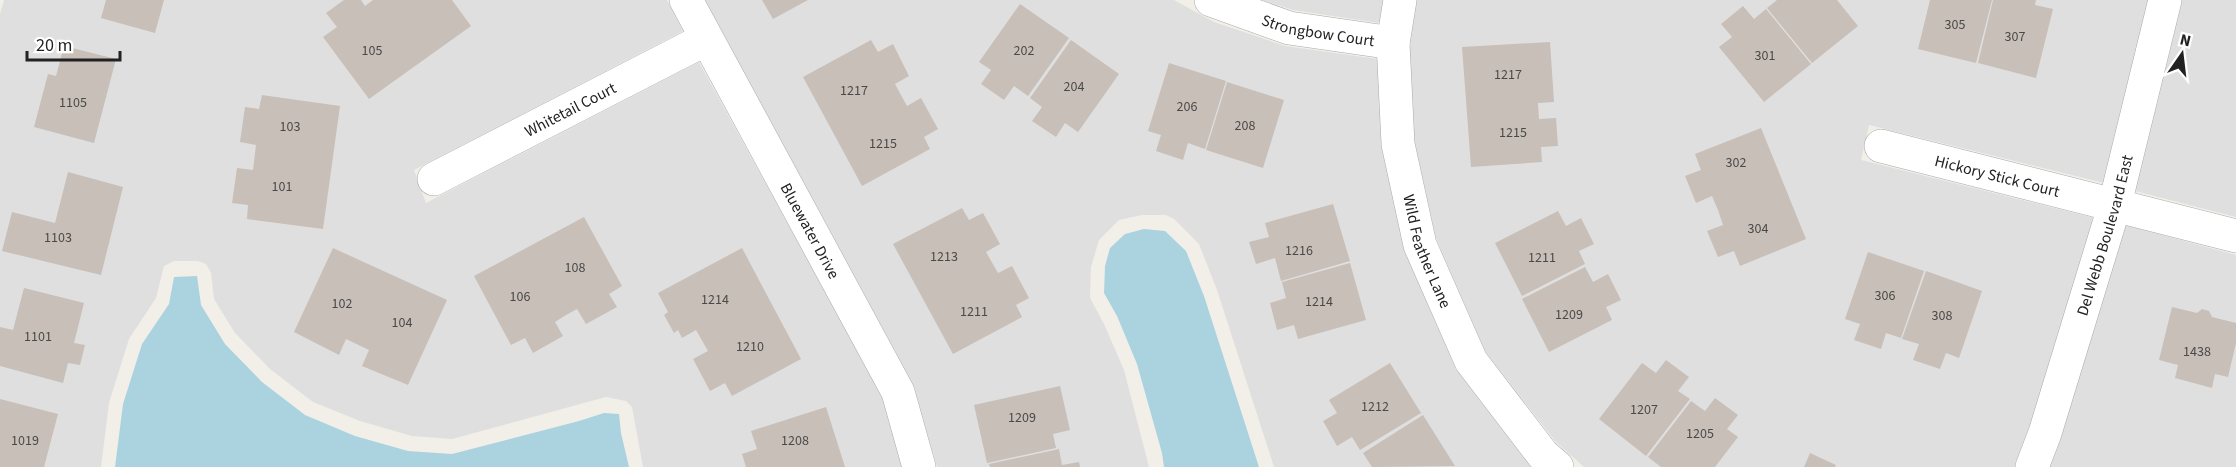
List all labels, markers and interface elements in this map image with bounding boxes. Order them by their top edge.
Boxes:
street label: Strongbow Court [1259,9,1376,52]
house number: 305 [1945,15,1965,35]
scale bar [27,24,120,62]
north arrow [2152,24,2212,84]
house number: 307 [2005,27,2025,47]
text: N [2178,28,2193,52]
text: 20 m [36,33,72,58]
house number: 105 [362,41,382,61]
house number: 202 [1014,41,1034,61]
house number: 301 [1755,46,1775,66]
house number: 1217 [1494,65,1522,85]
street label: Whitetail Court [521,77,621,143]
house number: 204 [1064,77,1084,97]
house number: 1217 [840,81,868,101]
house number: 1105 [59,93,87,113]
house number: 206 [1177,97,1197,117]
house number: 208 [1235,116,1255,136]
house number: 103 [280,117,300,137]
house number: 1215 [1499,123,1527,143]
house number: 1215 [869,134,897,154]
street label: Hickory Stick Court [1932,150,2062,203]
street label: Del Webb Boulevard East [2071,152,2139,319]
house number: 302 [1726,153,1746,173]
house number: 101 [272,177,292,197]
street label: Bluewater Drive [775,179,845,283]
street label: Wild Feather Lane [1397,192,1456,312]
house number: 304 [1748,219,1768,239]
house number: 1103 [44,228,72,248]
house number: 1216 [1285,241,1313,261]
house number: 1213 [930,247,958,267]
house number: 1211 [1528,248,1556,268]
house number: 108 [565,258,585,278]
house number: 306 [1875,286,1895,306]
house number: 106 [510,287,530,307]
house number: 1214 [701,290,729,310]
house number: 1214 [1305,292,1333,312]
house number: 102 [332,294,352,314]
house number: 1211 [960,302,988,322]
house number: 1209 [1555,305,1583,325]
house number: 308 [1932,306,1952,326]
house number: 104 [392,313,412,333]
house number: 1101 [24,327,52,347]
house number: 1210 [736,337,764,357]
house number: 1438 [2183,342,2211,362]
house number: 1212 [1361,397,1389,417]
house number: 1207 [1630,400,1658,420]
house number: 1209 [1008,408,1036,428]
house number: 1205 [1686,424,1714,444]
house number: 1019 [11,431,39,451]
house number: 1208 [781,431,809,451]

